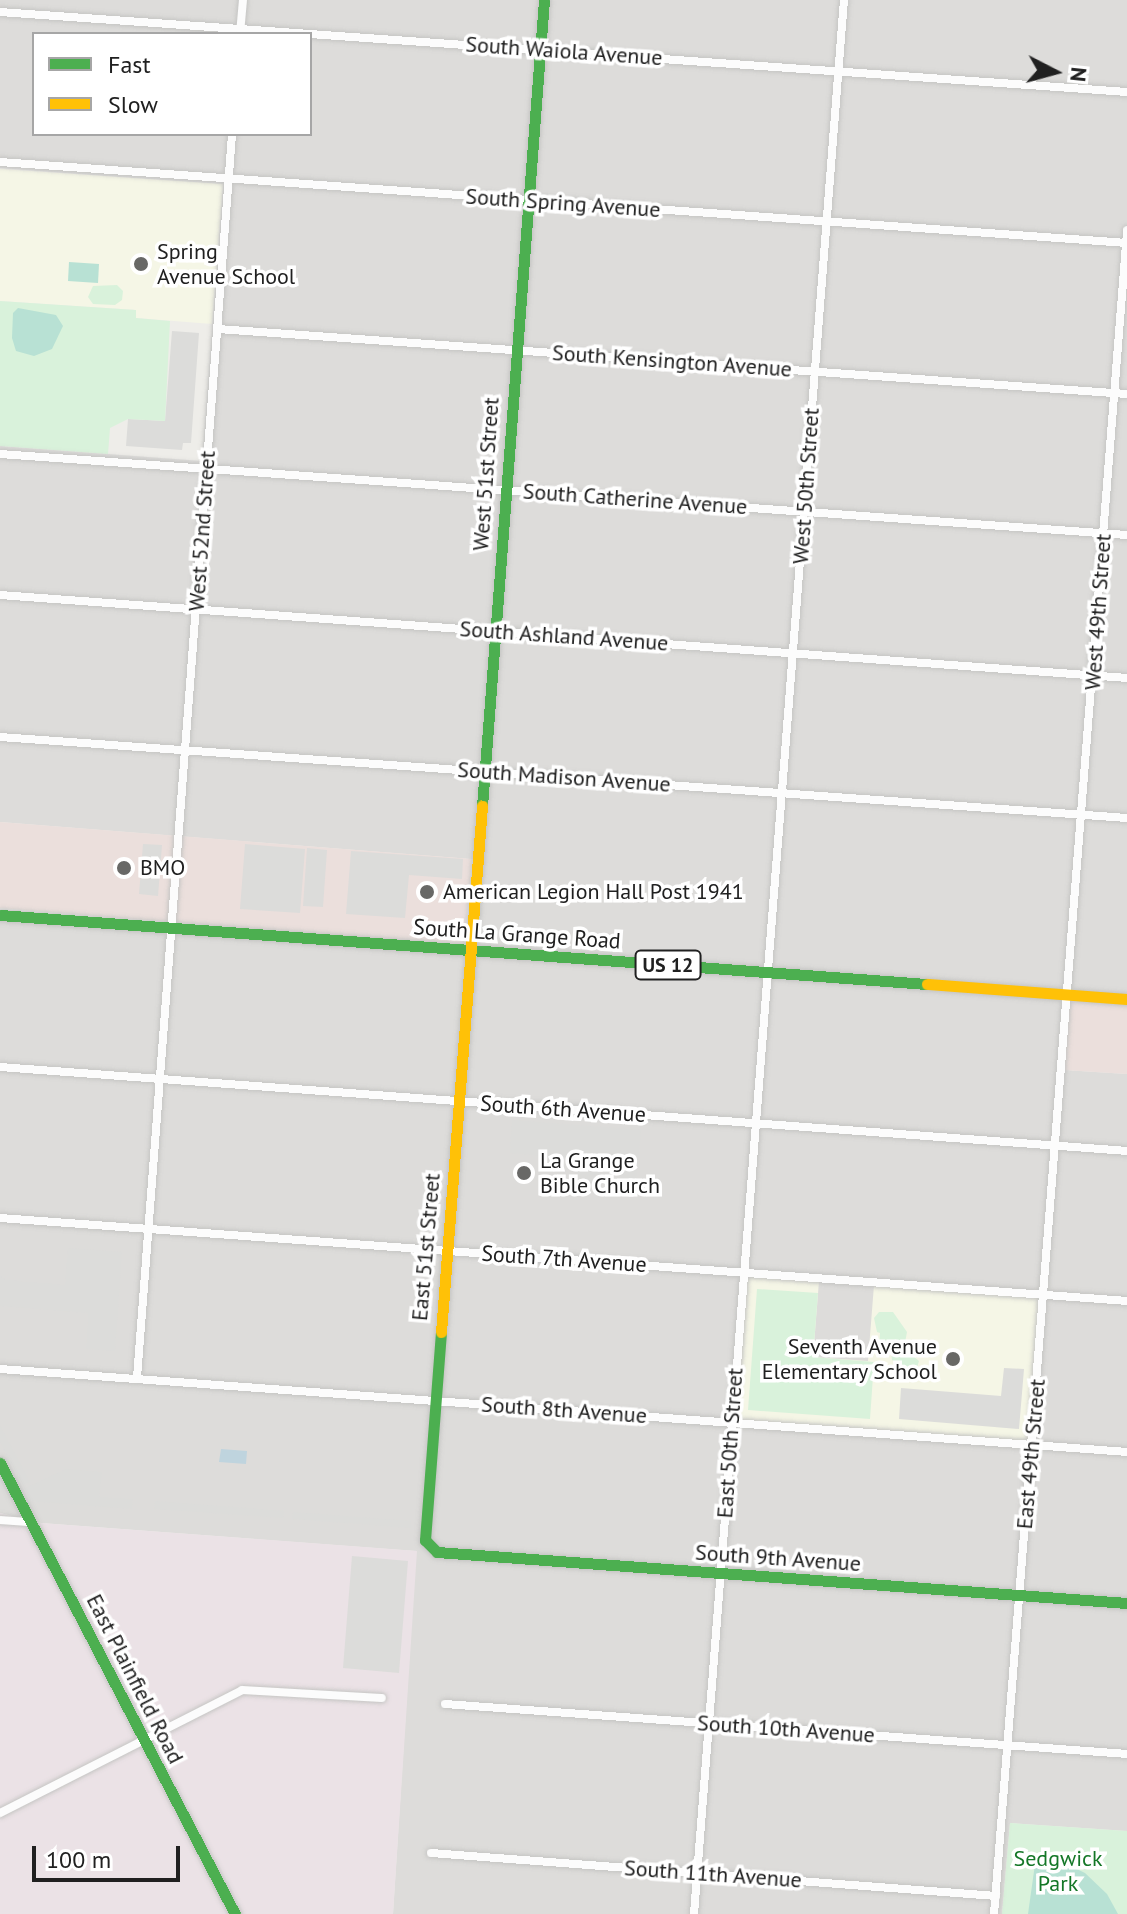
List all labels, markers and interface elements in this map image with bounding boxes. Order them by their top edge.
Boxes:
street label: South Waiola Avenue [464,31,664,71]
legend [32,32,312,136]
north arrow [1015,32,1095,112]
text: Fast [108,49,151,80]
text: N [1064,66,1094,83]
text: Slow [108,89,158,120]
street label: South Spring Avenue [464,183,662,223]
place label: Spring Avenue School [157,238,295,290]
marker: Spring Avenue School [132,255,150,273]
street label: South Kensington Avenue [551,339,793,383]
street label: West 51st Street [467,396,505,552]
street label: West 50th Street [787,407,825,565]
street label: West 52nd Street [183,450,221,612]
street label: South Catherine Avenue [522,478,748,520]
street label: West 49th Street [1079,533,1117,691]
street label: South Ashland Avenue [458,615,670,657]
street label: South Madison Avenue [456,756,672,798]
place label: BMO [140,855,185,881]
marker: BMO [115,859,133,877]
place label: American Legion Hall Post 1941 [443,879,744,905]
marker: American Legion Hall Post 1941 [418,883,436,901]
street label: South La Grange Road [412,914,622,954]
road number: US 12 [634,949,702,981]
street label: South 6th Avenue [479,1090,647,1128]
place label: La Grange Bible Church [540,1147,660,1198]
marker: La Grange Bible Church [515,1164,533,1182]
street label: East 51st Street [406,1172,446,1322]
street label: South 7th Avenue [480,1240,648,1278]
place label: Seventh Avenue Elementary School [761,1333,937,1384]
marker: Seventh Avenue Elementary School [944,1350,962,1368]
street label: East 50th Street [712,1367,748,1519]
street label: East 49th Street [1011,1378,1051,1530]
street label: South 8th Avenue [480,1391,648,1429]
street label: South 9th Avenue [694,1539,862,1577]
street label: East Plainfield Road [81,1590,189,1768]
street label: South 10th Avenue [696,1710,876,1748]
scale bar [36,1830,184,1880]
text: 100 m [46,1844,111,1875]
park label: Sedgwick Park [1013,1845,1103,1896]
street label: South 11th Avenue [623,1855,803,1893]

